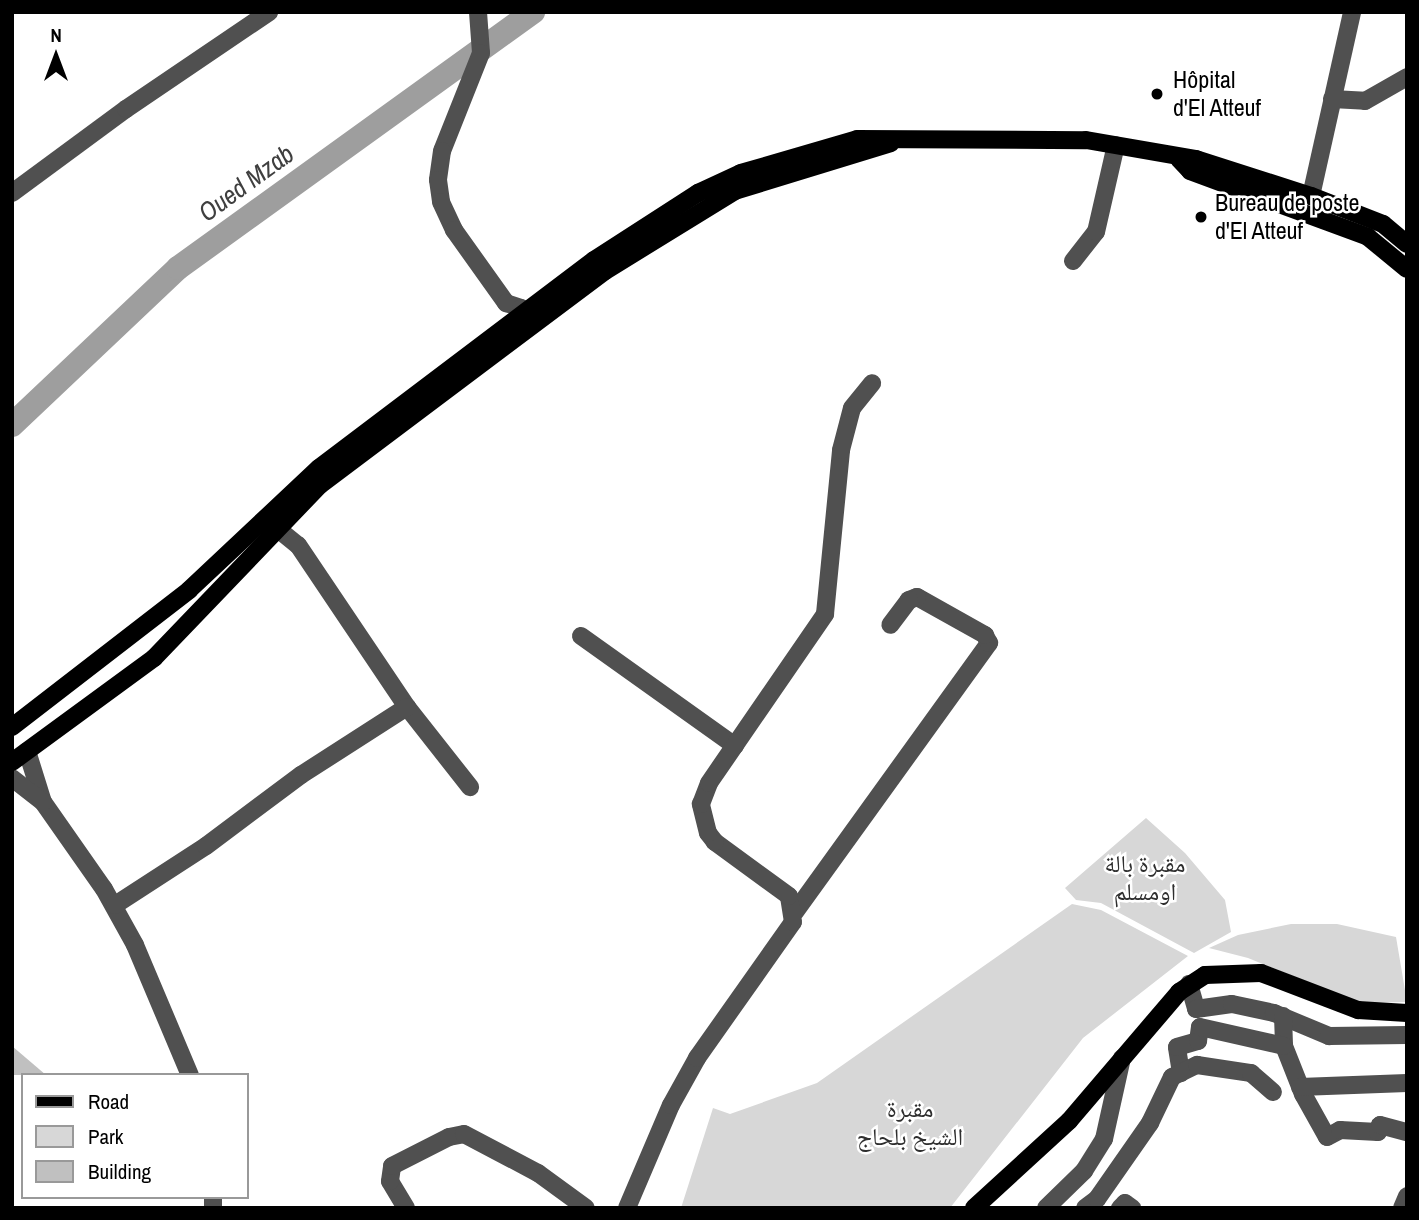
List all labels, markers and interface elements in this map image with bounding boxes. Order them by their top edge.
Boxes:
north arrow [21,21,91,91]
text: N [50,22,62,48]
place label: Hôpital d'El Atteuf [1173,66,1262,122]
marker: Hôpital d'El Atteuf [1147,84,1167,104]
water label: Oued Mzab [192,138,300,228]
place label: Bureau de poste d'El Atteuf [1215,189,1359,245]
marker: Bureau de poste d'El Atteuf [1193,209,1209,225]
park label: مقبرة بالة اومسلم [1105,850,1185,906]
legend [21,1073,248,1199]
text: Road [88,1087,129,1116]
park label: مقبرة الشيخ بلحاج [857,1095,963,1151]
text: Park [88,1122,123,1151]
text: Building [88,1157,151,1186]

